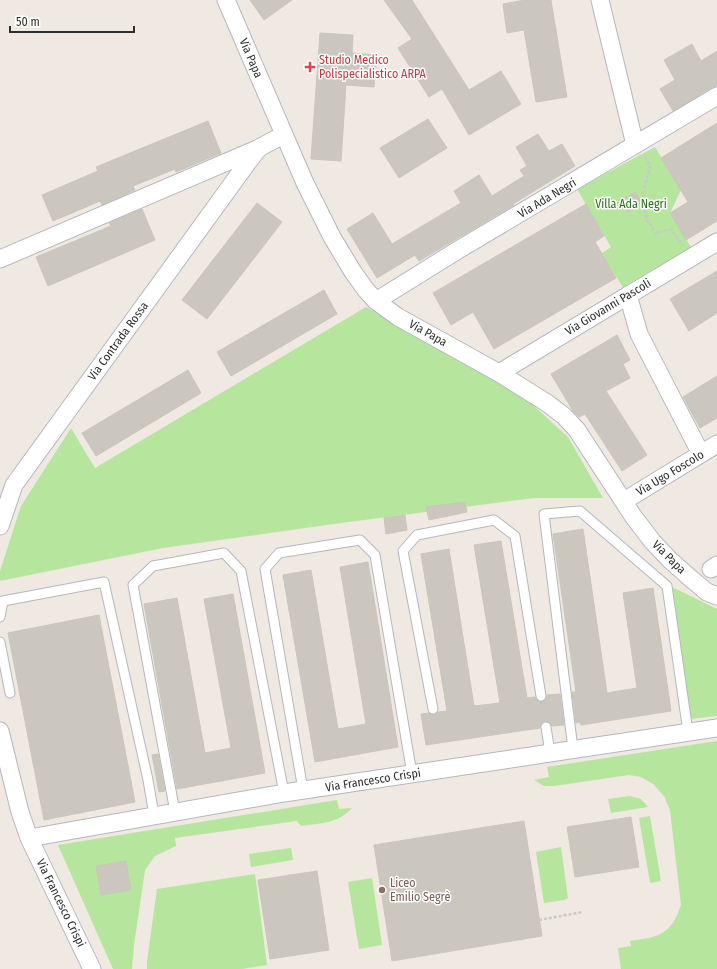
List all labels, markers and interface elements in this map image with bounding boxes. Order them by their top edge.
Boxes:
scale bar [10,8,134,34]
text: 50 m [16,15,40,29]
street label: Via Papa [236,36,266,80]
place label: Studio Medico Polispecialistico ARPA [319,53,426,81]
marker: Studio Medico Polispecialistico ARPA [304,61,316,73]
street label: Via Ada Negri [515,175,579,221]
park label: Villa Ada Negri [595,197,667,211]
street label: Via Giovanni Pascoli [563,276,653,338]
street label: Via Contrada Rossa [85,299,151,383]
street label: Via Papa [406,317,450,349]
street label: Via Ugo Foscolo [634,447,706,499]
street label: Via Papa [649,537,689,577]
street label: Via Francesco Crispi [324,766,422,794]
street label: Via Francesco Crispi [34,857,88,949]
place label: Liceo Emilio Segrè [390,876,450,904]
marker: Liceo Emilio Segrè [377,885,387,895]

